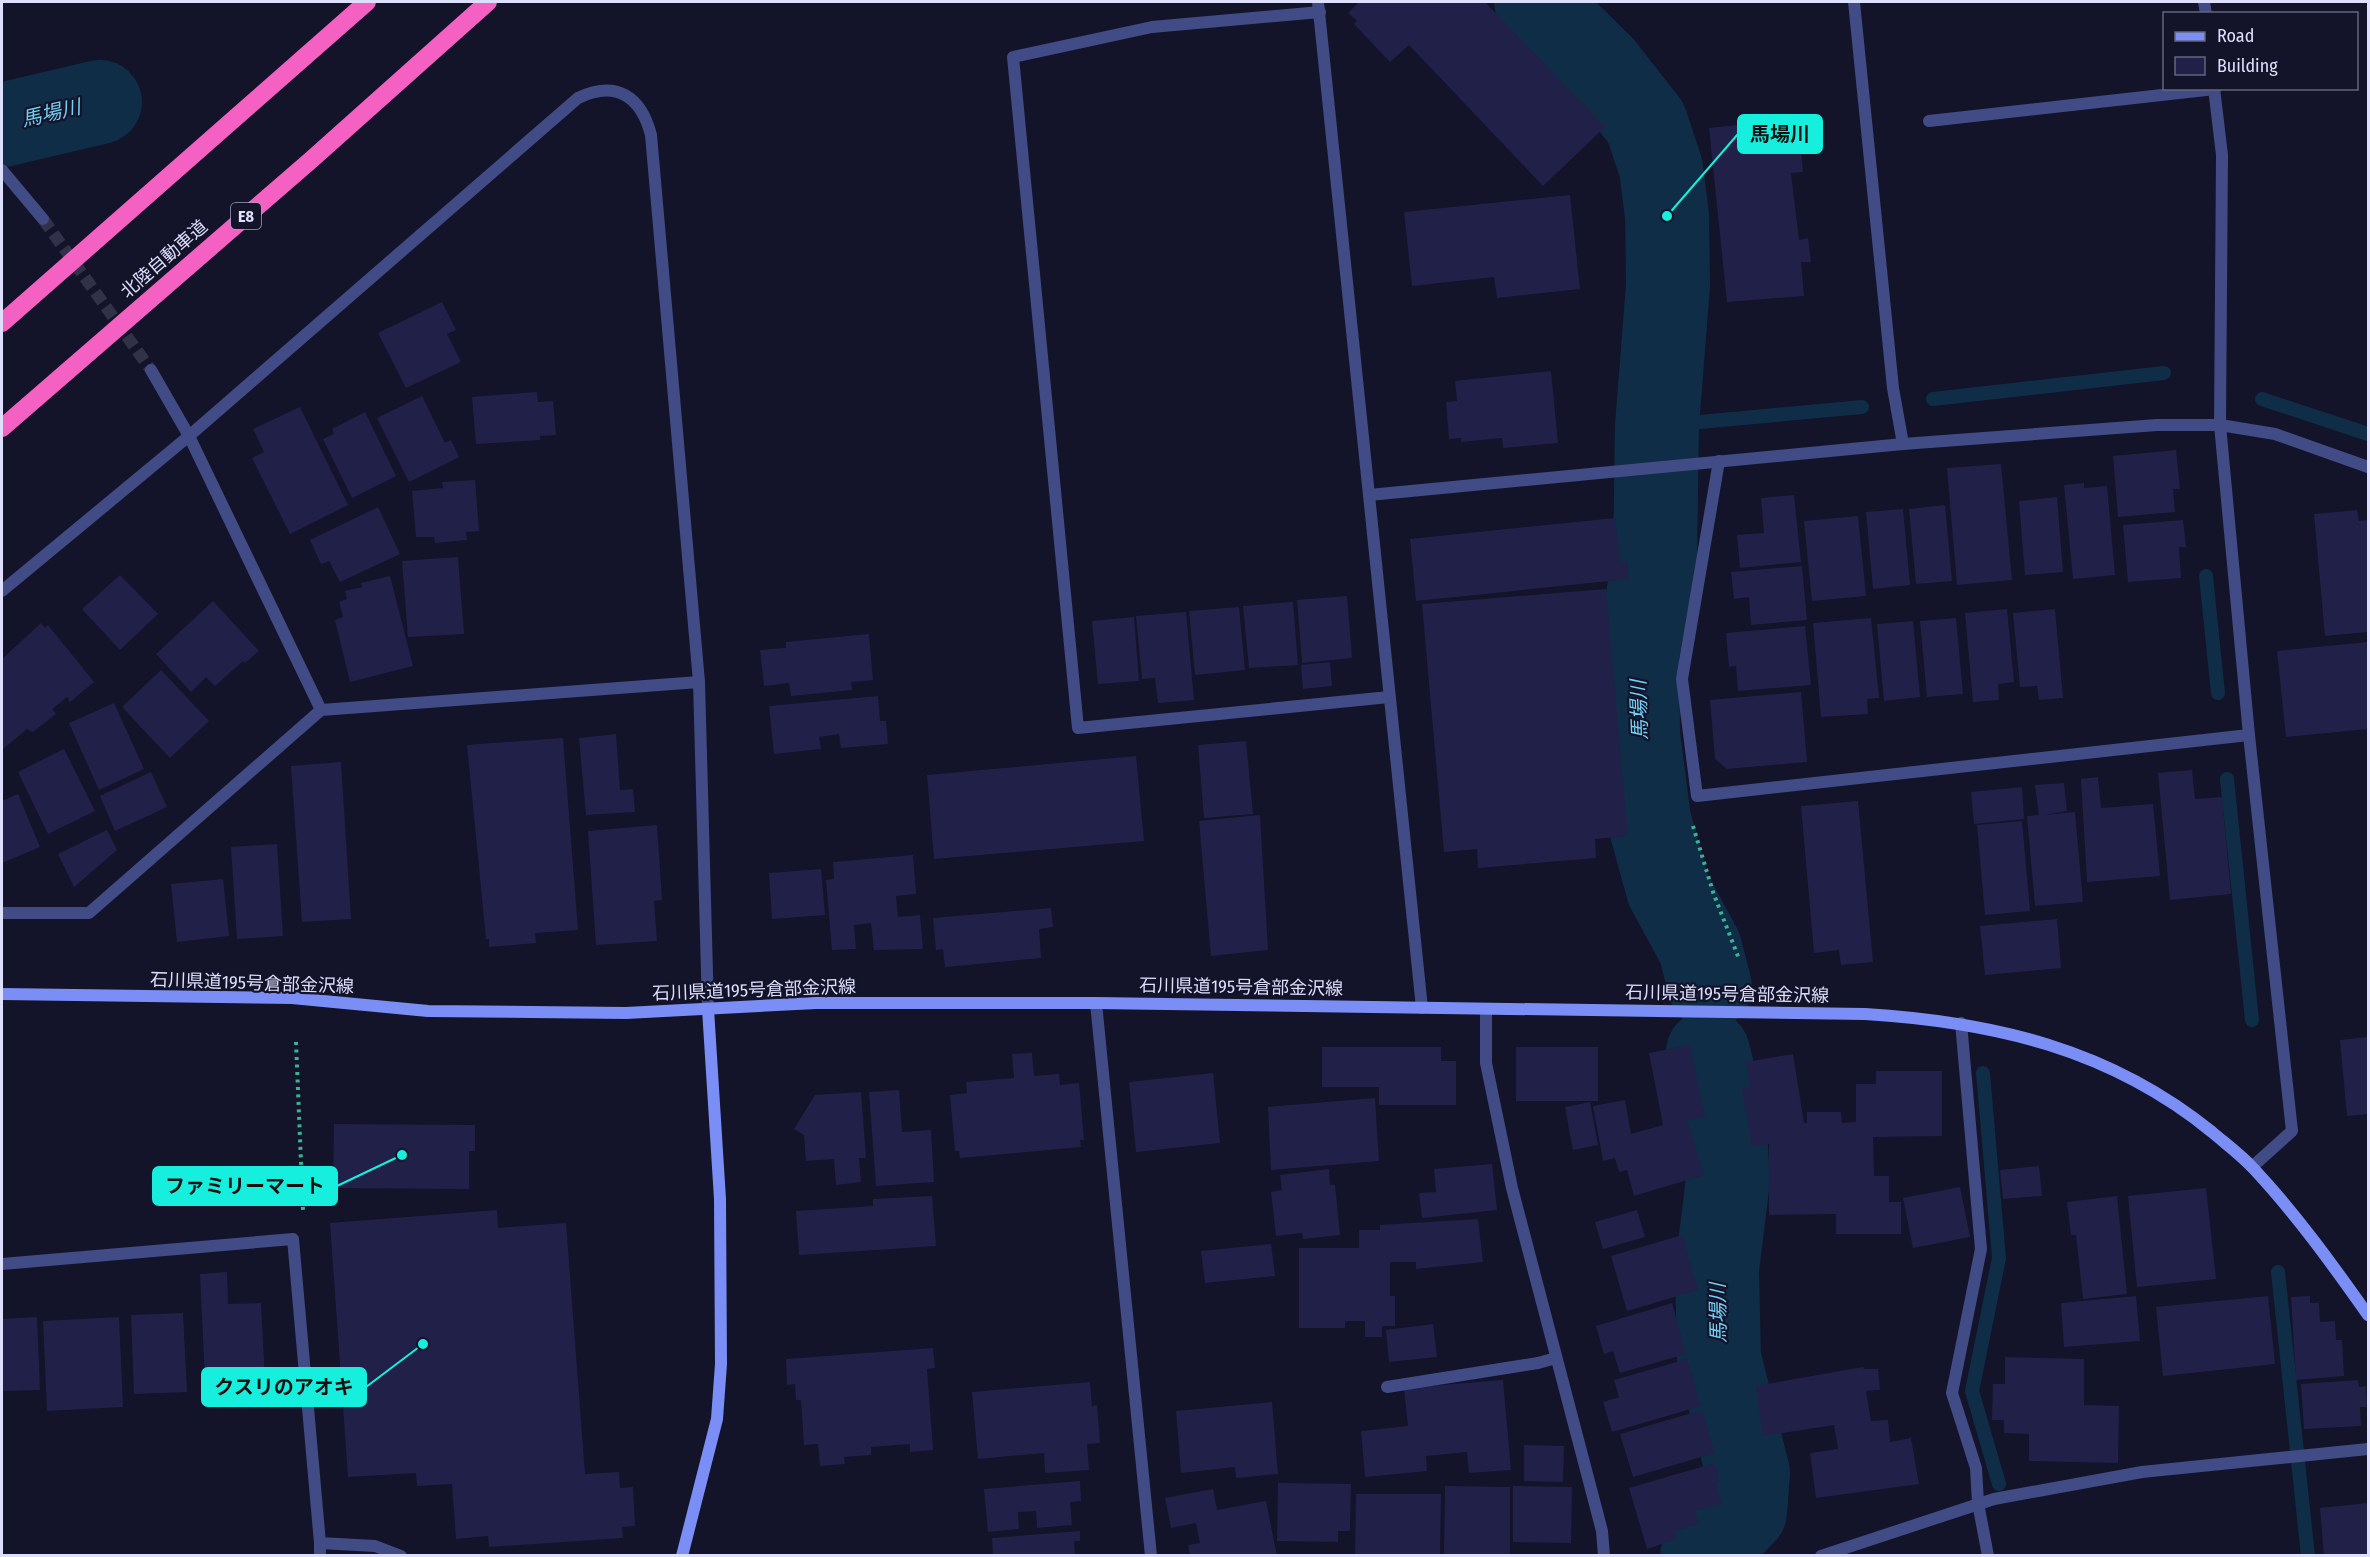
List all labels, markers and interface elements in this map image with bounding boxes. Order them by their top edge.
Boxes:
legend [2163,12,2358,90]
text: Road [2217,25,2254,47]
text: Building [2217,55,2278,77]
water label: 馬場川 [19,94,85,131]
callout: 馬場川 [1738,115,1822,153]
text: 馬場川 [1750,122,1810,146]
road number: E8 [231,203,261,229]
street label: 北陸自動車道 [116,215,212,303]
water label: 馬場川 [1626,678,1652,740]
street label: 石川県道195号倉部金沢線 [150,968,354,998]
street label: 石川県道195号倉部金沢線 [1139,974,1343,1000]
street label: 石川県道195号倉部金沢線 [652,975,856,1005]
street label: 石川県道195号倉部金沢線 [1625,981,1829,1007]
callout: ファミリーマート [153,1167,337,1205]
text: ファミリーマート [165,1174,325,1198]
water label: 馬場川 [1705,1281,1731,1343]
callout: クスリのアオキ [202,1368,366,1406]
text: クスリのアオキ [214,1375,354,1399]

